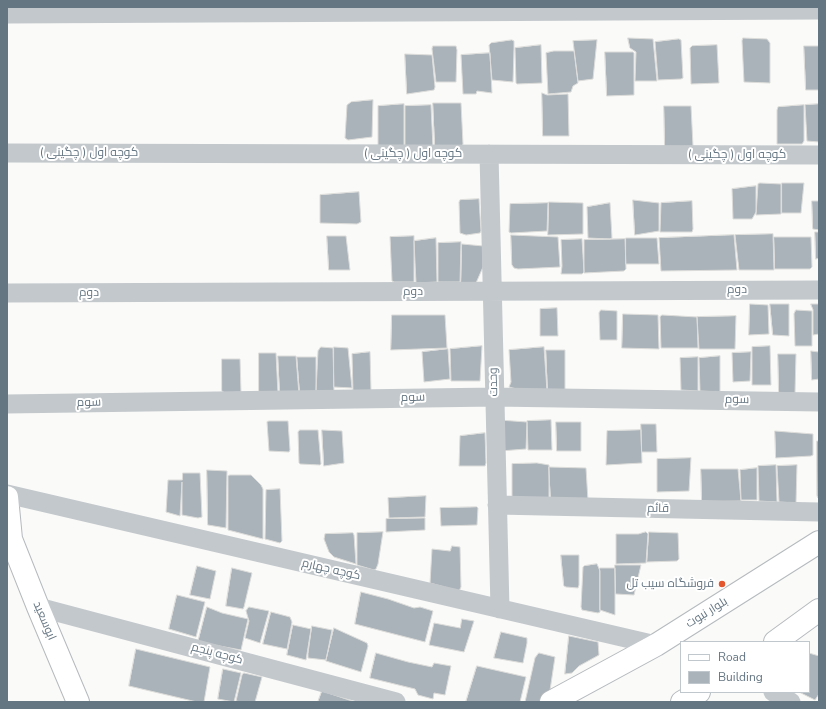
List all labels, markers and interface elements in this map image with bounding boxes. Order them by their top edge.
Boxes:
street label: کوچه اول ( چگینی ) [40,146,138,160]
street label: کوچه اول ( چگینی ) [364,147,462,161]
street label: کوچه اول ( چگینی ) [688,148,786,162]
street label: دوم [727,283,747,297]
street label: دوم [403,285,423,299]
street label: دوم [79,286,99,300]
street label: وحدت [487,367,501,397]
street label: سوم [401,391,425,405]
street label: سوم [725,393,749,407]
street label: سوم [77,396,101,410]
street label: قائم [647,502,669,516]
street label: کوچه چهارم [300,556,362,584]
place label: فروشگاه سیب تل [627,577,714,591]
marker: فروشگاه سیب تل [717,579,727,589]
street label: بلوار نبوت [683,595,731,631]
street label: ابوسعید [29,599,59,643]
street label: کوچه پنجم [190,640,244,668]
legend [680,641,810,693]
text: Road [718,649,746,665]
text: Building [718,669,763,685]

